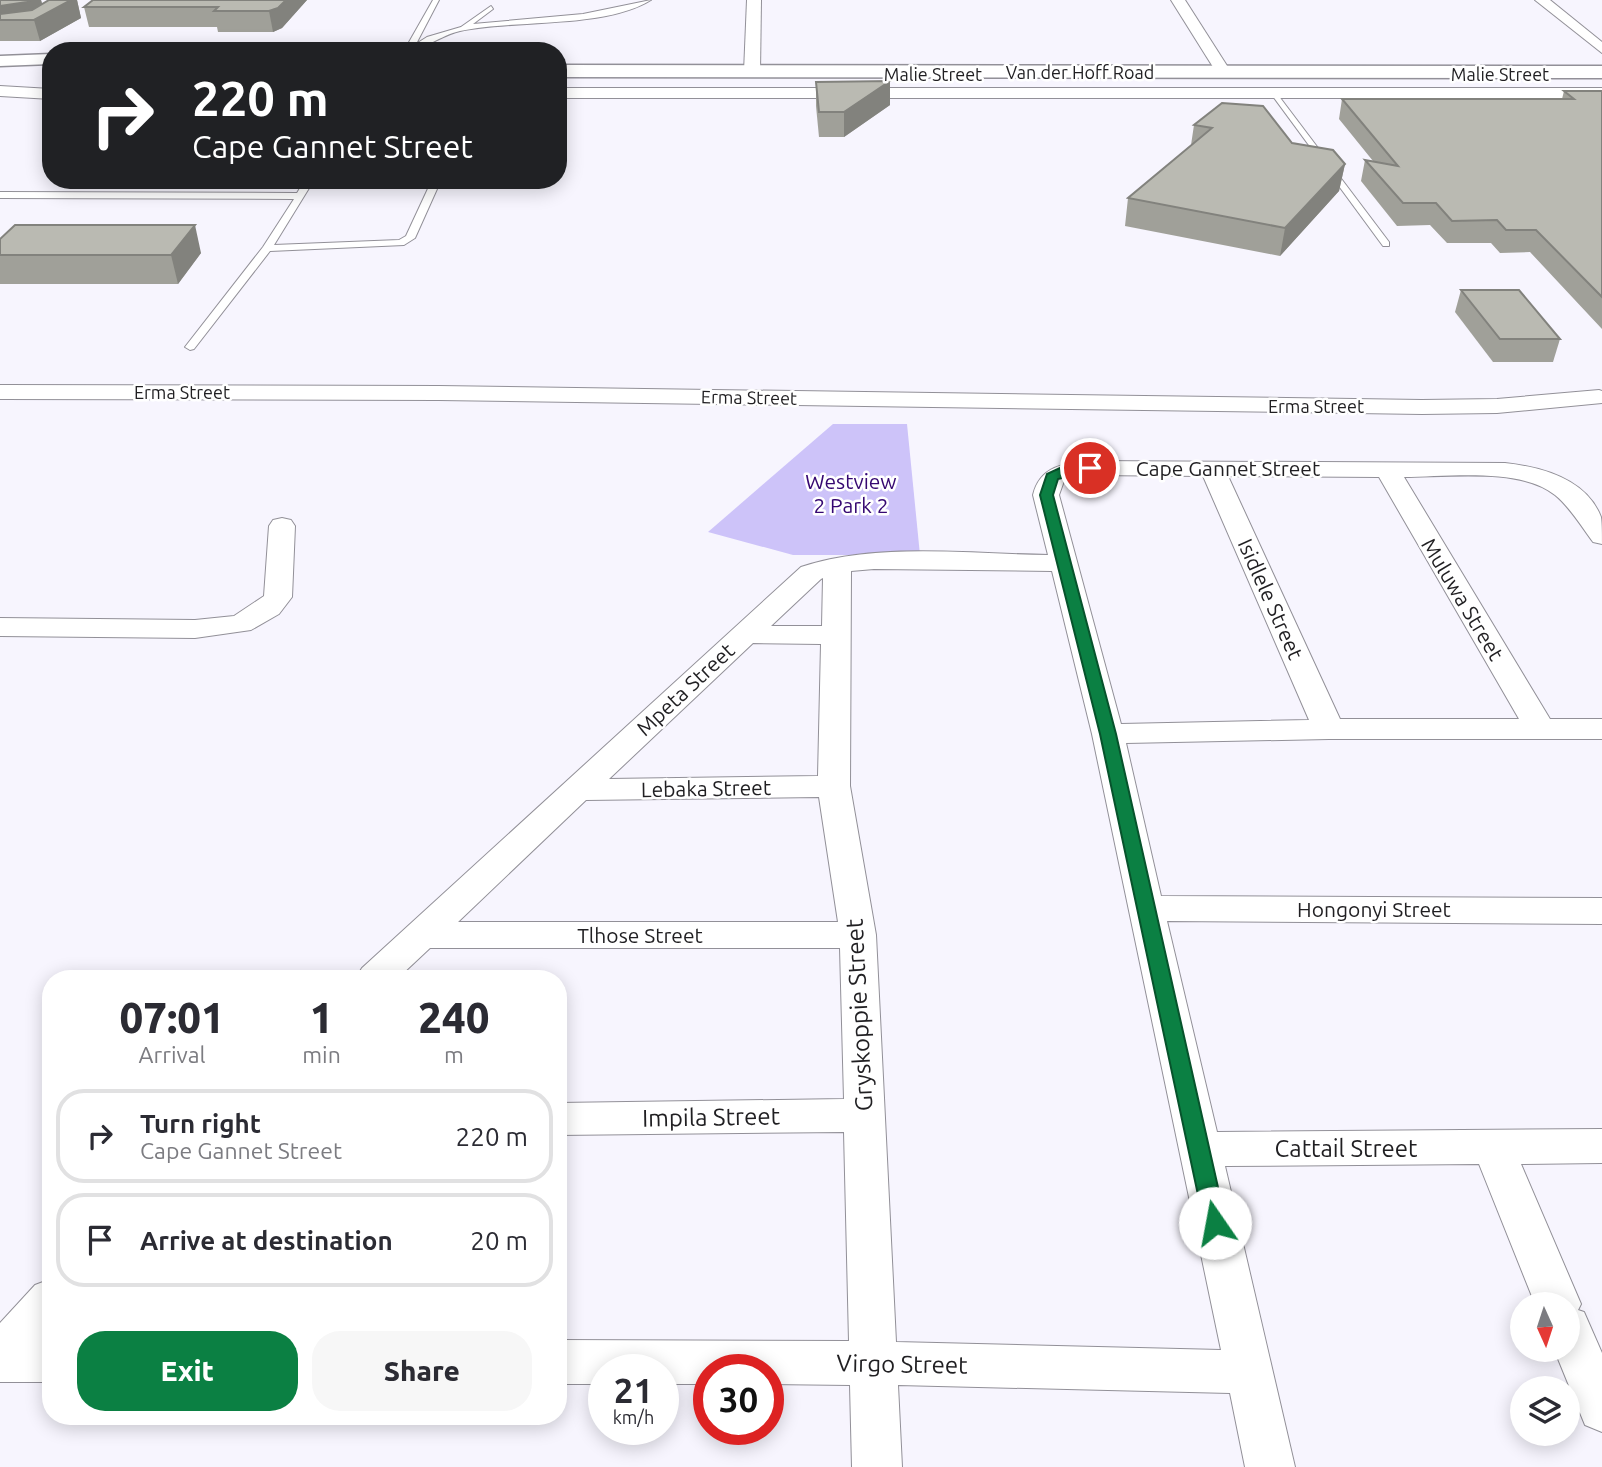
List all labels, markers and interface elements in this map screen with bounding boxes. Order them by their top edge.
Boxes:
street label: Van der Hoff Road [1006,62,1154,82]
street label: Malie Street [884,64,982,84]
street label: Malie Street [1451,64,1549,84]
icon: right [77,70,168,161]
text: 220 m [192,70,329,125]
text: Cape Gannet Street [192,128,473,164]
street label: Erma Street [134,382,230,402]
street label: Erma Street [701,386,797,408]
street label: Erma Street [1268,396,1364,416]
pin [1060,438,1120,498]
icon: arrive [1071,449,1109,487]
street label: Cape Gannet Street [1136,456,1320,480]
park label: Westview 2 Park 2 [805,469,897,517]
street label: Muluwa Street [1417,534,1509,664]
street label: Isidlele Street [1234,535,1308,663]
street label: Mpeta Street [631,638,739,740]
street label: Lebaka Street [641,775,771,801]
street label: Hongonyi Street [1297,897,1451,921]
street label: Gryskoppie Street [840,917,878,1112]
street label: Tlhose Street [577,923,703,947]
text: 07:01 [120,994,225,1041]
text: 1 [310,994,333,1041]
text: 240 [418,994,489,1041]
text: Arrival [139,1042,206,1067]
text: min [302,1042,341,1067]
text: m [444,1042,464,1067]
street label: Impila Street [642,1102,781,1132]
text: Turn right [140,1109,261,1138]
icon: right [81,1117,119,1155]
text: 220 m [456,1122,528,1151]
street label: Cattail Street [1275,1135,1418,1162]
text: Cape Gannet Street [140,1138,342,1163]
position arrow [1178,1186,1252,1260]
icon: arrive [81,1221,119,1259]
text: Arrive at destination [140,1226,393,1255]
text: 20 m [470,1226,528,1255]
north arrow [1510,1292,1580,1362]
map controls [1510,1292,1580,1446]
button: Exit [77,1331,298,1411]
button: Share [312,1331,532,1411]
street label: Virgo Street [836,1349,968,1379]
speed limit sign: 30 [693,1354,784,1445]
text: 21 [614,1370,653,1410]
button: layers [1510,1376,1580,1446]
text: km/h [613,1407,654,1427]

